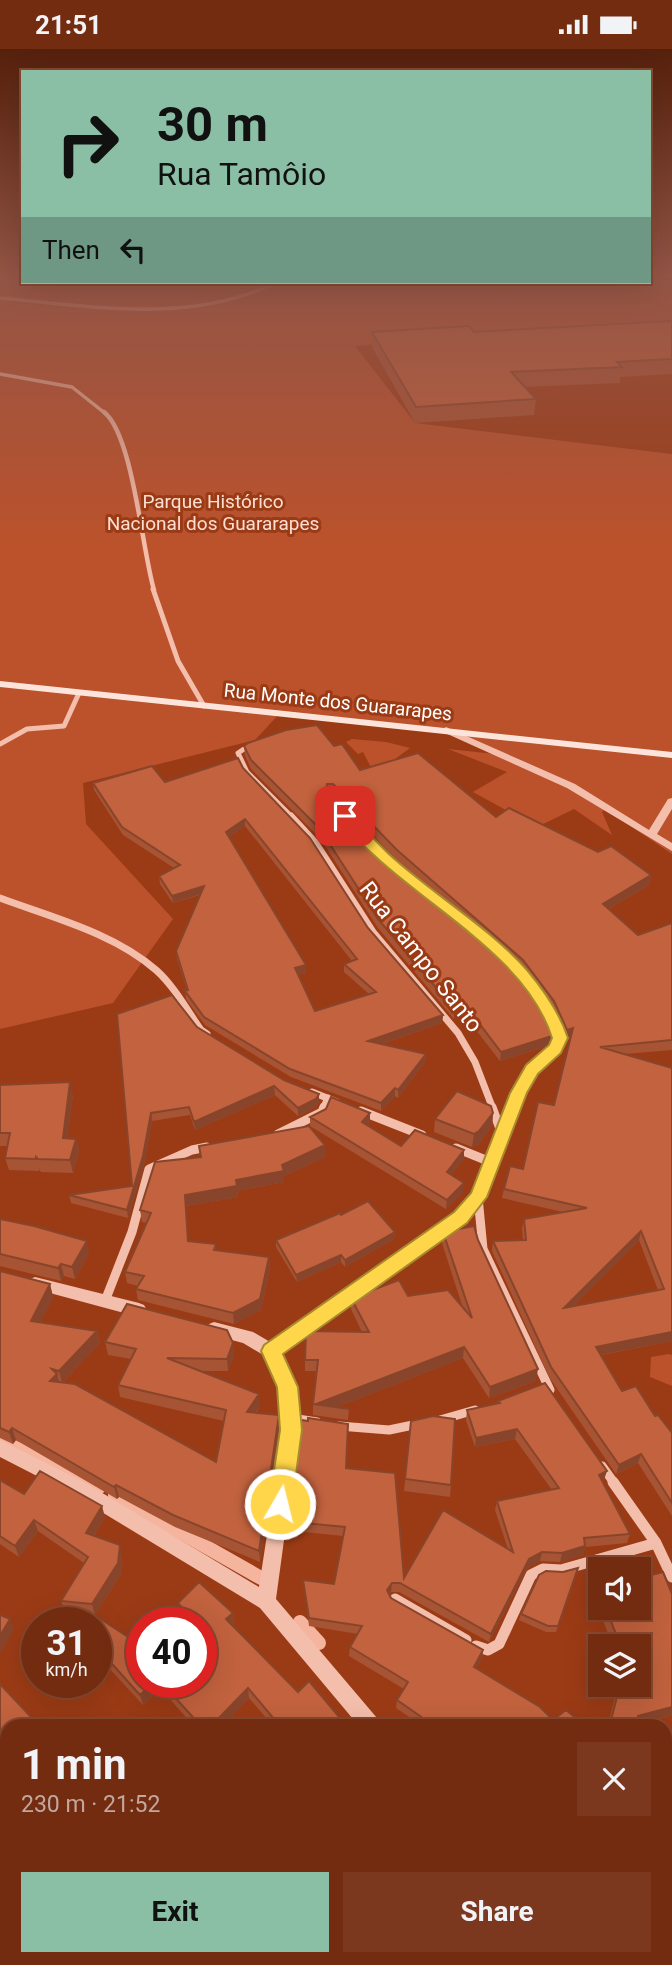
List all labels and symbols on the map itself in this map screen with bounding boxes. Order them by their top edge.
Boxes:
park label: Parque Histórico Nacional dos Guararapes [107,490,319,535]
street label: Rua Monte dos Guararapes [223,679,453,725]
pin [315,786,375,846]
street label: Rua Campo Santo [354,876,488,1038]
position arrow [243,1467,317,1541]
speed limit sign: 40 [126,1607,217,1698]

